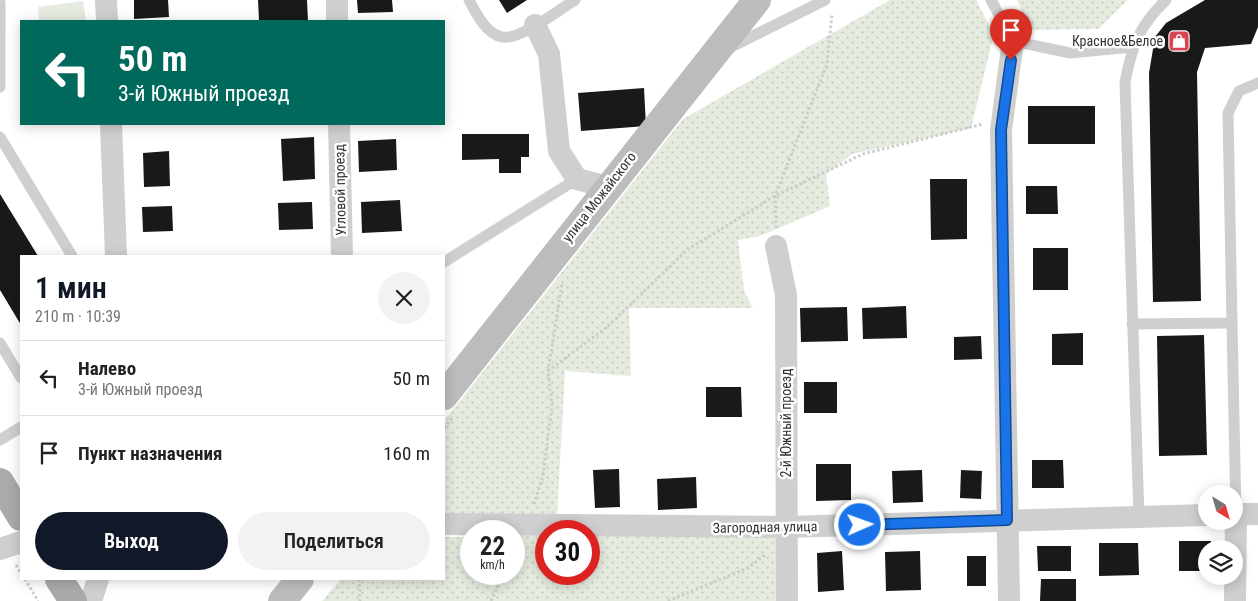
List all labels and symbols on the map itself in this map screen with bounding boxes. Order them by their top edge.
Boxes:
pin [990,9,1032,60]
shop icon: Красное&Белое [1167,29,1191,53]
place label: Красное&Белое [1072,33,1163,49]
street label: Угловой проезд [331,143,349,236]
street label: улица Можайского [559,149,639,245]
street label: 2-й Южный проезд [778,368,794,478]
north arrow [1198,485,1242,530]
position arrow [833,498,885,550]
street label: Загородная улица [713,518,817,536]
speed limit sign: 30 [535,520,600,585]

